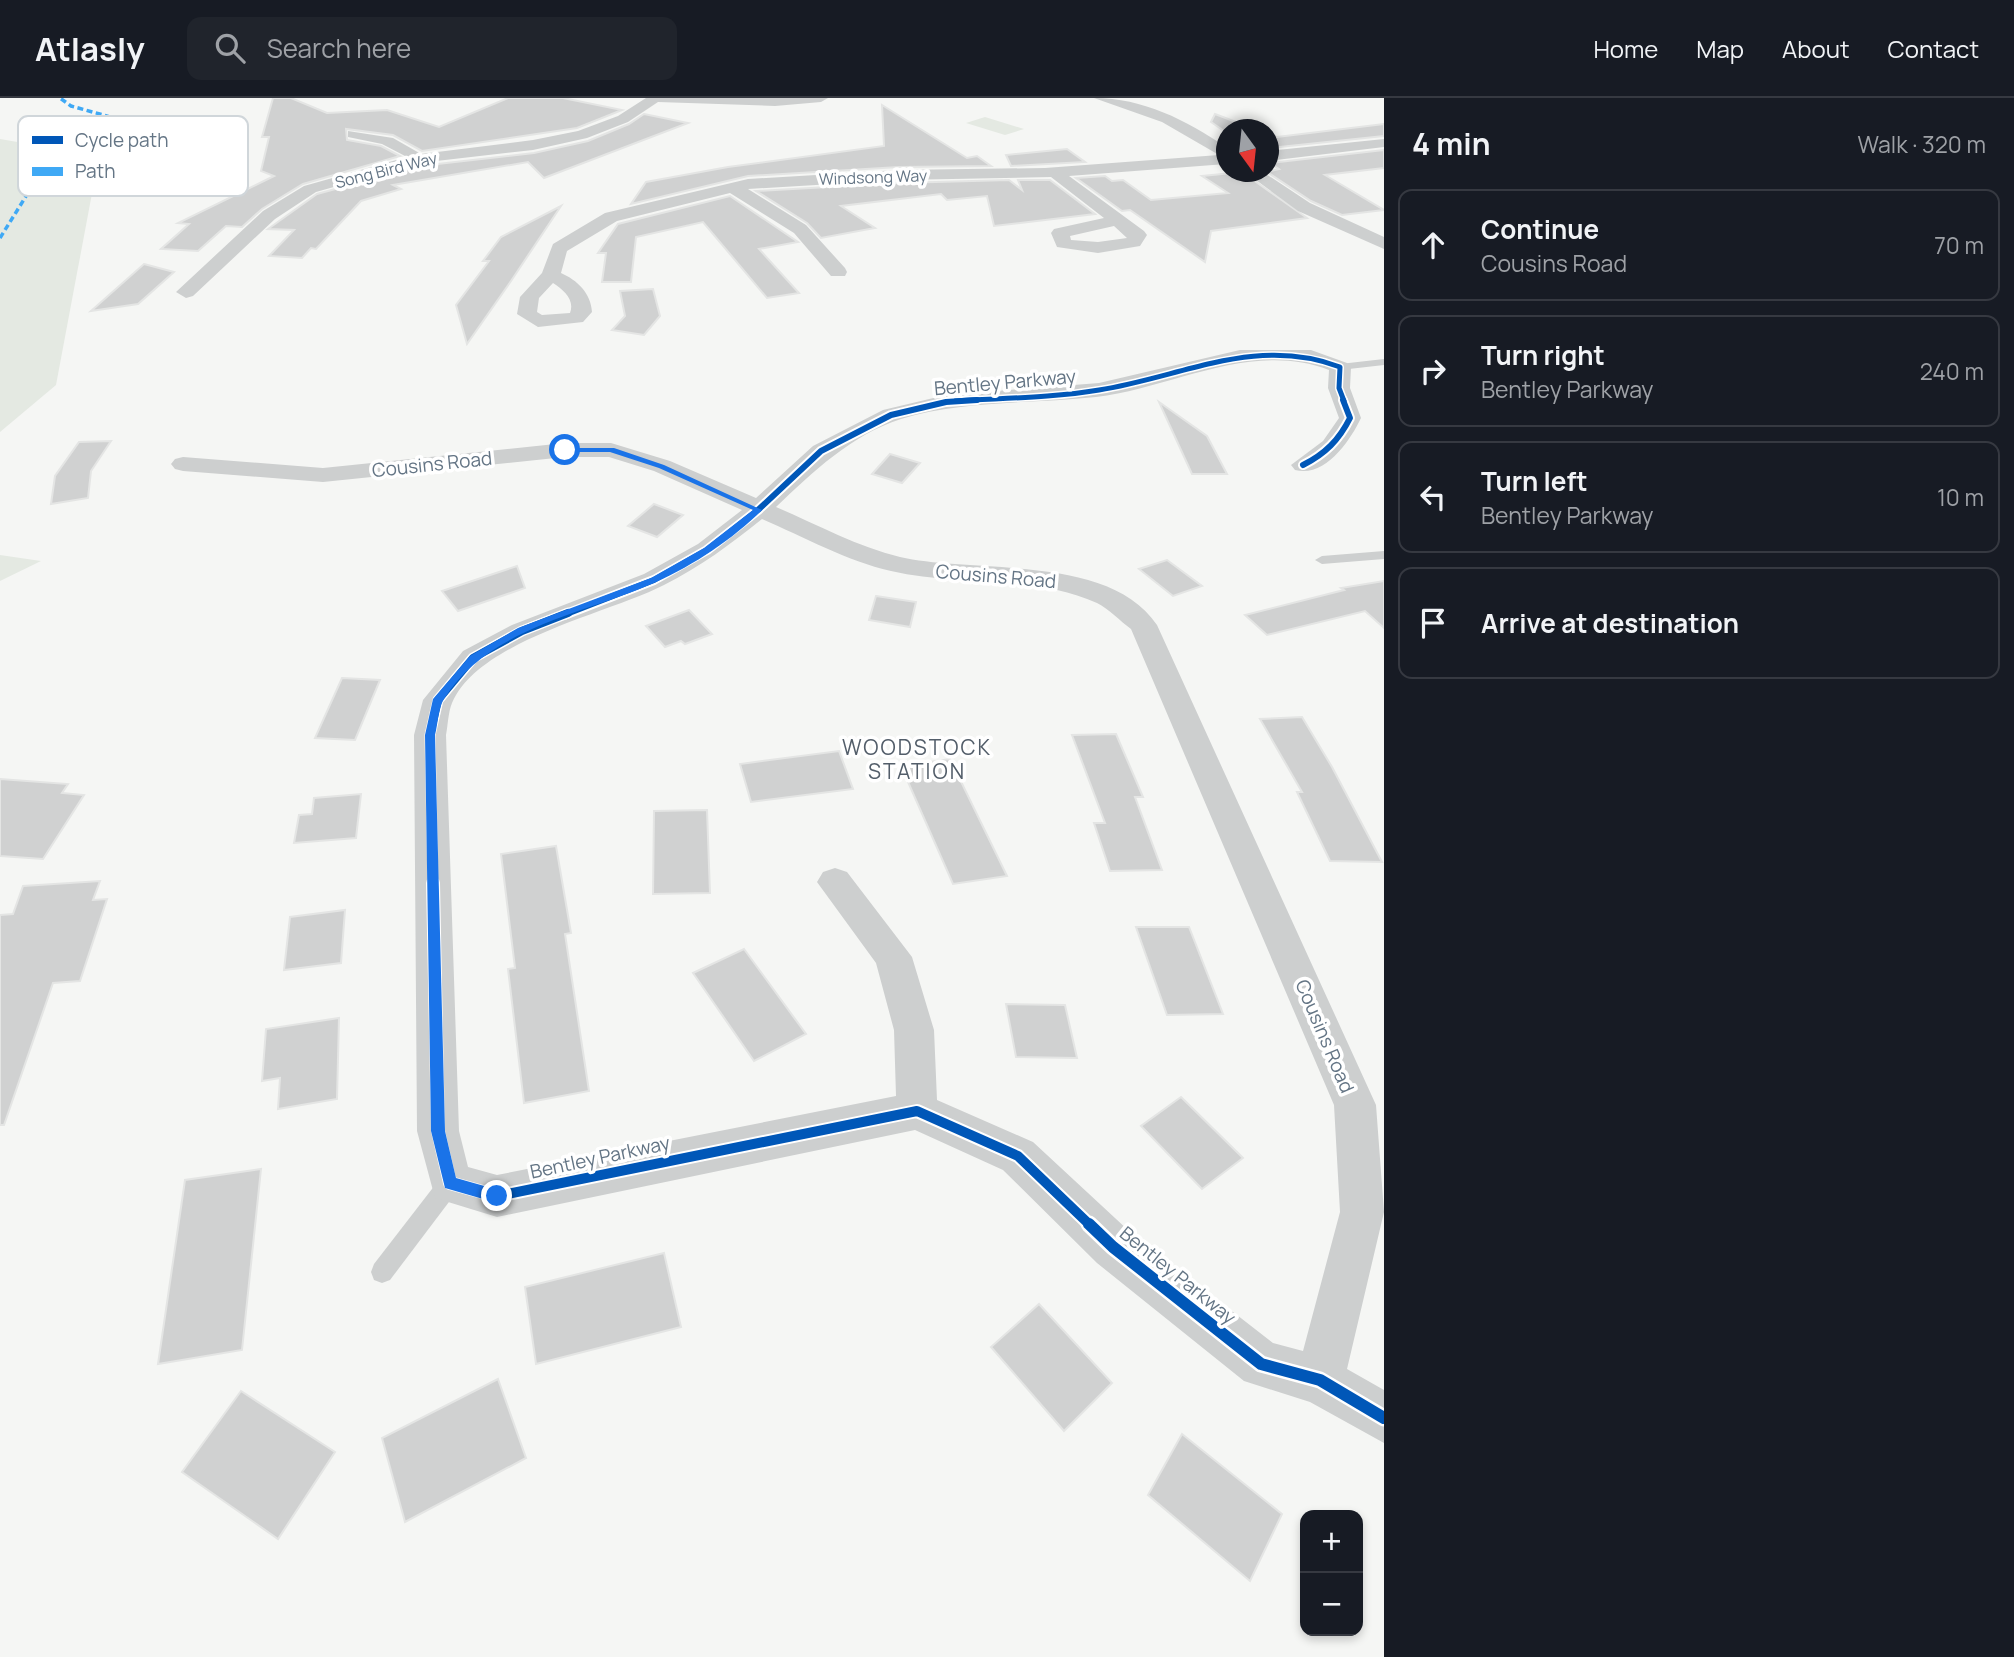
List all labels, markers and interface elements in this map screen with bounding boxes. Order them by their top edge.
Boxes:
search box [187,17,677,80]
text: Atlasly [35,26,145,71]
icon: search [211,29,249,67]
text: Search here [267,30,411,66]
text: Home [1593,32,1658,65]
text: Map [1696,32,1744,65]
text: About [1782,32,1850,65]
text: Contact [1888,32,1979,65]
legend [18,116,248,196]
north arrow [1216,119,1279,182]
text: 4 min [1412,123,1490,164]
text: Cycle path [75,127,169,153]
text: Walk · 320 m [1858,128,1986,160]
street label: Song Bird Way [333,147,440,193]
text: Path [75,158,115,184]
street label: Windsong Way [818,164,928,190]
text: Continue [1481,211,1599,247]
icon: ahead [1414,226,1452,264]
text: 70 m [1934,229,1984,261]
text: Cousins Road [1481,247,1627,279]
text: Turn right [1481,337,1605,373]
icon: right [1414,352,1452,390]
text: 240 m [1920,355,1984,387]
street label: Bentley Parkway [933,363,1077,401]
text: Bentley Parkway [1481,373,1653,405]
route start [549,434,580,465]
street label: Cousins Road [371,445,493,483]
text: Turn left [1481,463,1588,499]
icon: left [1414,478,1452,516]
text: 10 m [1937,481,1984,513]
text: Bentley Parkway [1481,499,1653,531]
street label: Cousins Road [935,558,1057,594]
icon: arrive [1414,604,1452,642]
text: Arrive at destination [1481,605,1739,641]
district label: WOODSTOCK STATION [842,733,992,785]
street label: Cousins Road [1289,975,1361,1097]
street label: Bentley Parkway [528,1129,672,1185]
route end [481,1180,512,1211]
street label: Bentley Parkway [1114,1220,1242,1330]
map controls [1300,1510,1363,1636]
button: + [1300,1510,1363,1573]
button: − [1300,1573,1363,1636]

